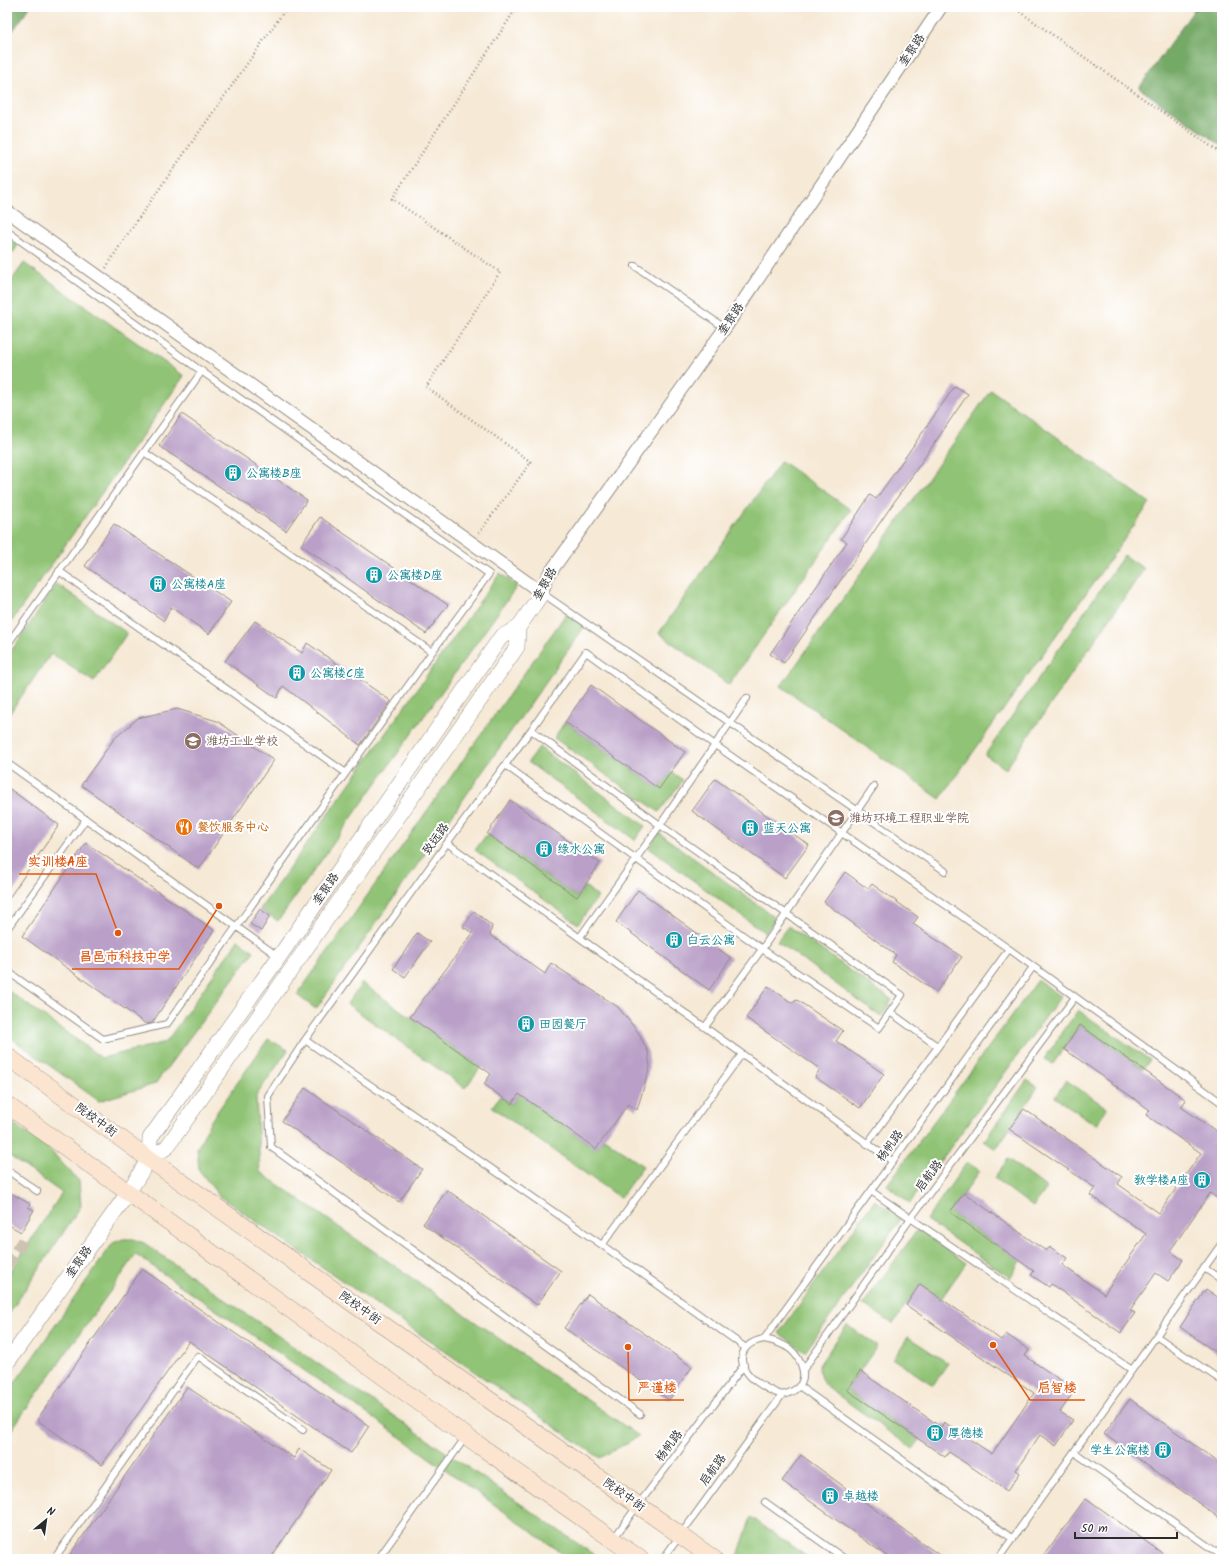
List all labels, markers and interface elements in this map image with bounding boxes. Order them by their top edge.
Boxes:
street label: 奎聚路 [894,30,930,70]
street label: 奎聚路 [713,299,749,339]
building icon: 公寓楼B座 [223,463,243,483]
place label: 公寓楼B座 [246,464,302,483]
street label: 奎聚路 [528,564,562,604]
building icon: 公寓楼D座 [364,565,384,585]
place label: 公寓楼D座 [387,566,443,585]
building icon: 公寓楼A座 [148,574,168,594]
place label: 公寓楼A座 [171,575,226,594]
building icon: 公寓楼C座 [287,663,307,683]
place label: 公寓楼C座 [310,664,365,683]
school or university icon: 潍坊工业学校 [183,731,203,751]
place label: 潍坊工业学校 [206,732,278,751]
school or university icon: 潍坊环境工程职业学院 [826,808,846,828]
place label: 潍坊环境工程职业学院 [849,809,969,828]
restaurant icon: 餐饮服务中心 [174,817,194,837]
place label: 餐饮服务中心 [197,818,269,837]
building icon: 蓝天公寓 [740,818,760,838]
street label: 致远路 [418,819,454,859]
place label: 蓝天公寓 [763,819,811,838]
building icon: 绿水公寓 [534,839,554,859]
place label: 绿水公寓 [557,840,605,859]
callout: 实训楼A座 [19,849,96,874]
text: 实训楼A座 [28,852,88,873]
street label: 奎聚路 [308,869,344,909]
building icon: 白云公寓 [664,930,684,950]
place label: 白云公寓 [687,931,735,950]
callout: 昌邑市科技中学 [72,944,179,969]
text: 昌邑市科技中学 [79,947,171,968]
building icon: 田园餐厅 [516,1014,536,1034]
place label: 田园餐厅 [539,1015,587,1034]
street label: 院校中街 [71,1098,121,1142]
street label: 杨帆路 [872,1126,908,1166]
street label: 启航路 [911,1156,947,1196]
building icon: 教学楼A座 [1192,1170,1212,1190]
place label: 教学楼A座 [1134,1171,1189,1190]
street label: 奎聚路 [61,1242,97,1282]
street label: 院校中街 [335,1286,385,1330]
callout: 严谨楼 [629,1375,684,1400]
callout: 启智楼 [1030,1375,1085,1400]
text: 严谨楼 [637,1378,677,1399]
text: 启智楼 [1037,1378,1077,1399]
building icon: 厚德楼 [925,1423,945,1443]
place label: 厚德楼 [948,1424,984,1443]
street label: 杨帆路 [651,1426,687,1466]
building icon: 学生公寓楼 [1153,1440,1173,1460]
place label: 学生公寓楼 [1090,1441,1150,1460]
street label: 启航路 [695,1450,731,1490]
street label: 院校中街 [599,1473,649,1517]
building icon: 卓越楼 [820,1486,840,1506]
place label: 卓越楼 [843,1487,879,1506]
north arrow [26,1500,66,1540]
text: N [43,1503,58,1522]
scale bar [1075,1514,1177,1540]
text: 50 m [1081,1519,1108,1538]

